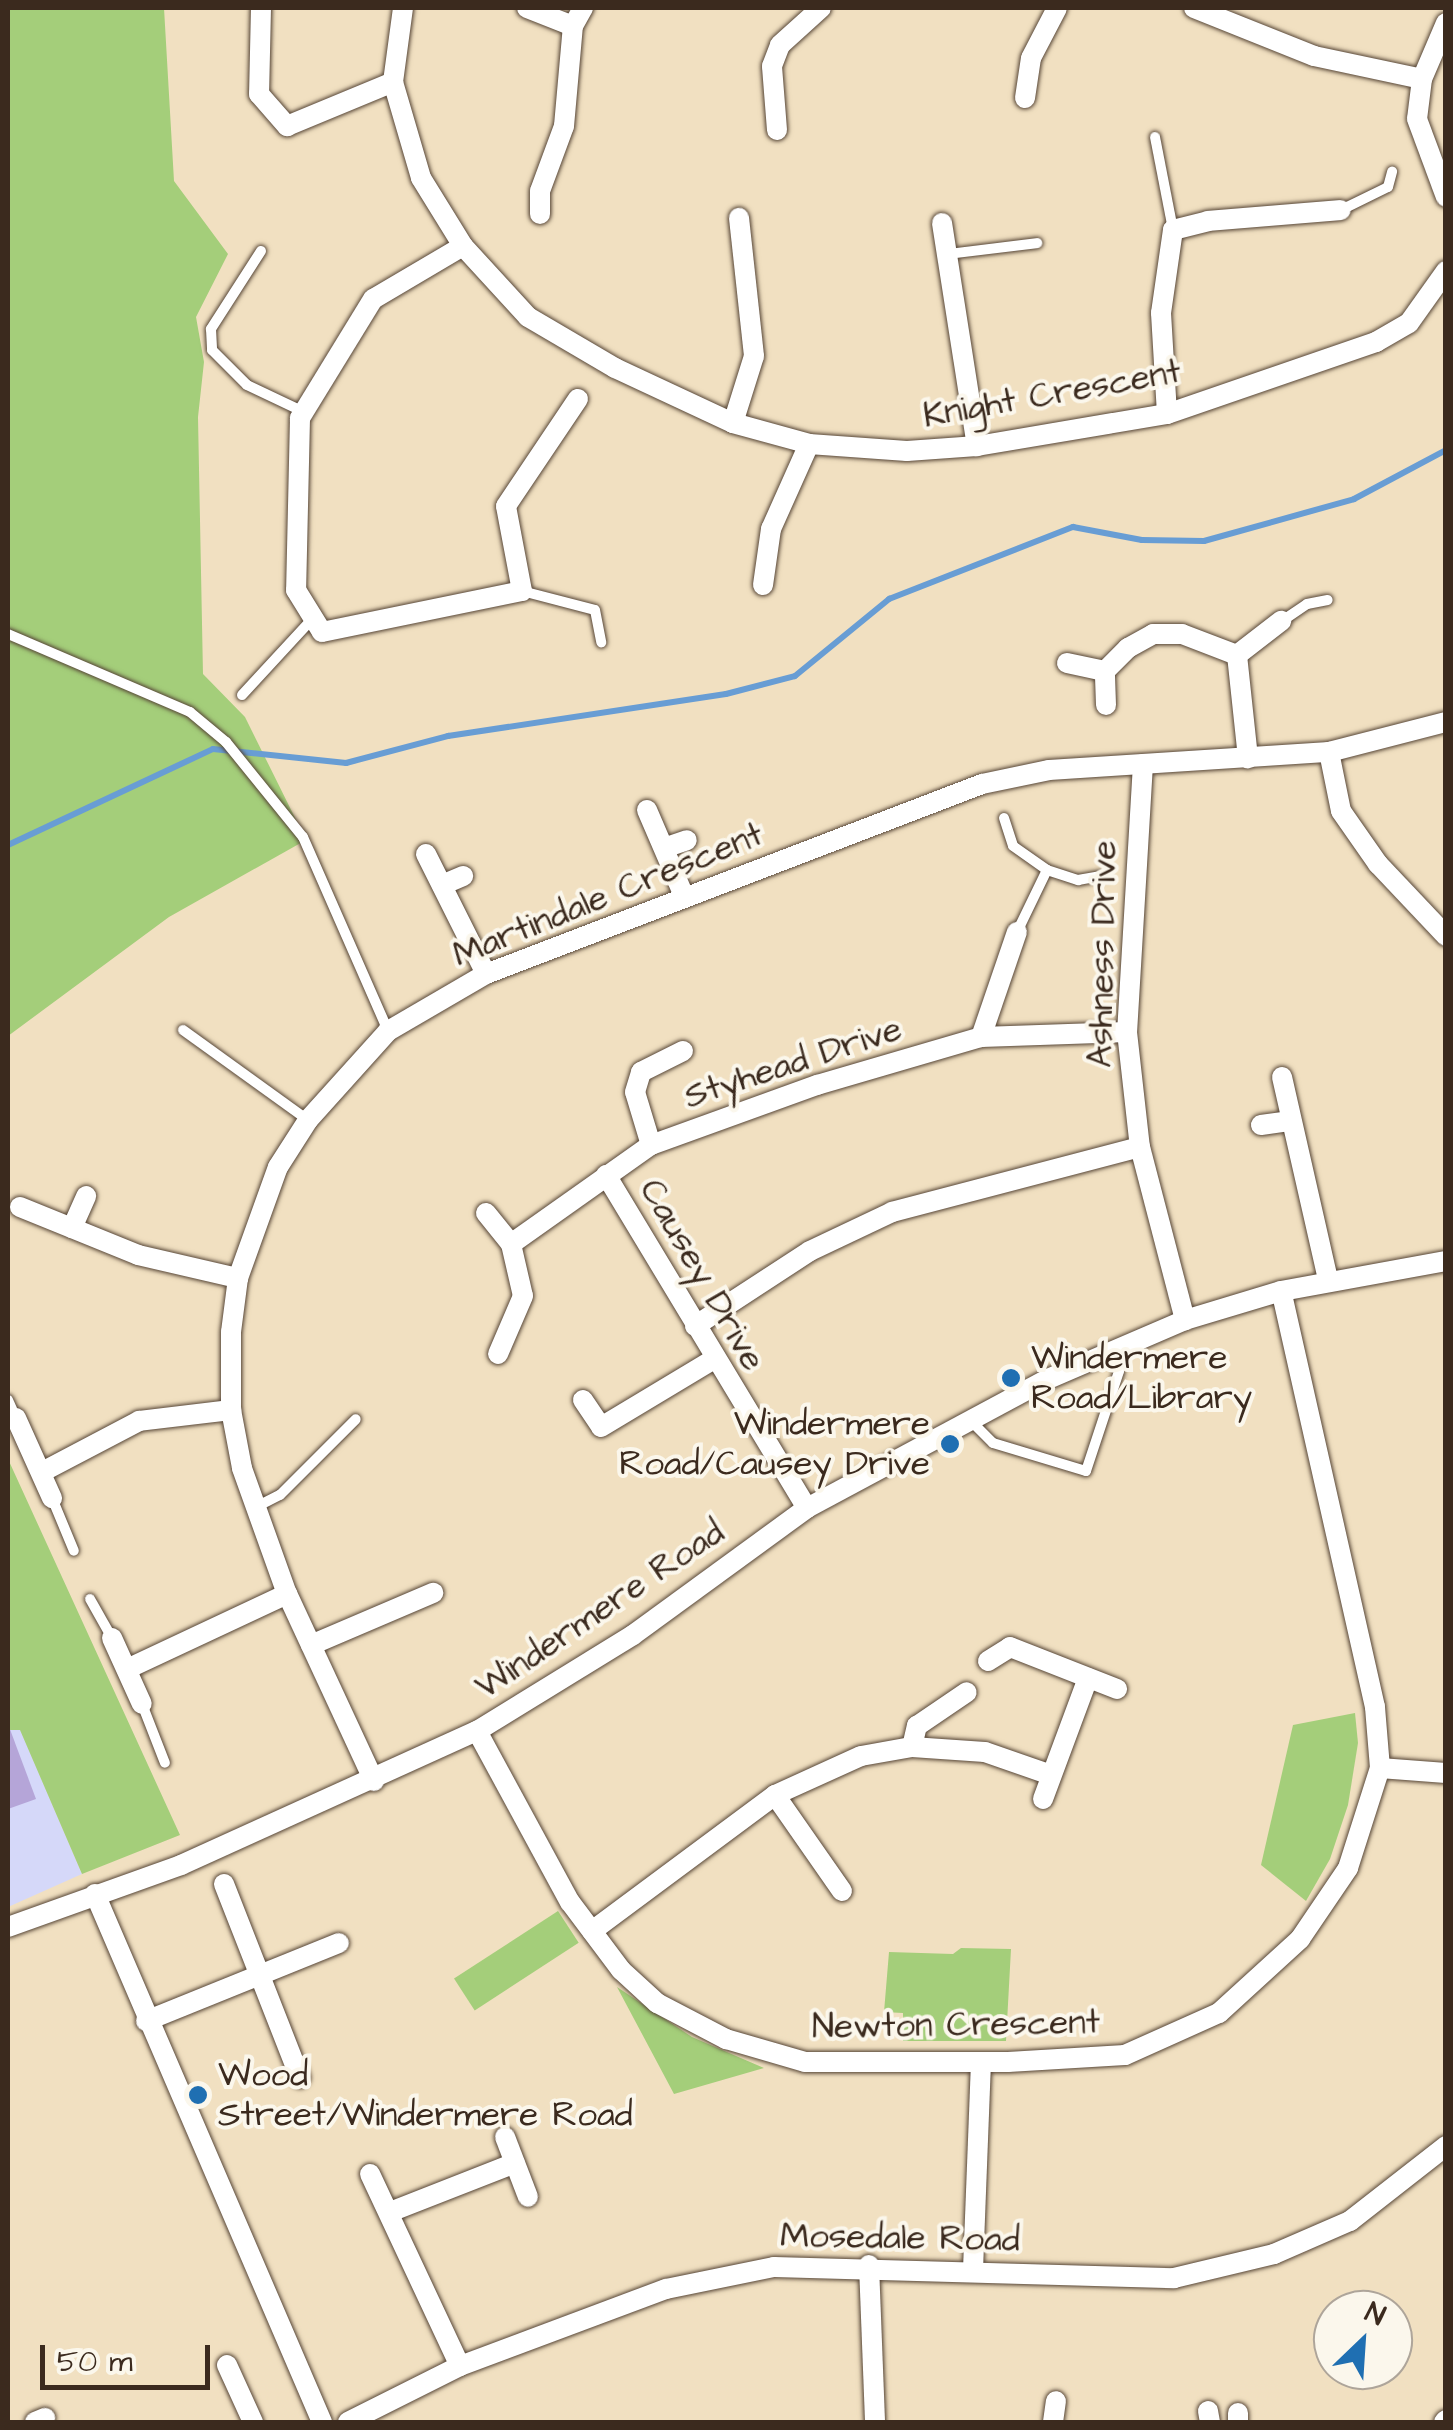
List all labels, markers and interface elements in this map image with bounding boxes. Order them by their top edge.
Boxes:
street label: Knight Crescent [920,351,1184,437]
street label: Martindale Crescent [447,814,769,976]
street label: Ashness Drive [1080,840,1126,1068]
street label: Styhead Drive [679,1008,907,1118]
street label: Causey Drive [630,1172,774,1378]
place label: Windermere Road/Library [1031,1337,1252,1419]
marker: Windermere Road/Library [1000,1367,1022,1389]
place label: Windermere Road/Causey Drive [619,1403,930,1485]
marker: Windermere Road/Causey Drive [939,1433,961,1455]
street label: Windermere Road [468,1511,732,1709]
street label: Newton Crescent [812,2001,1100,2049]
place label: Wood Street/Windermere Road [218,2054,633,2136]
marker: Wood Street/Windermere Road [187,2084,209,2106]
street label: Mosedale Road [780,2215,1020,2261]
north arrow [1313,2290,1413,2390]
text: N [1359,2293,1391,2336]
scale bar [45,2325,215,2387]
text: 50 m [57,2341,133,2383]

